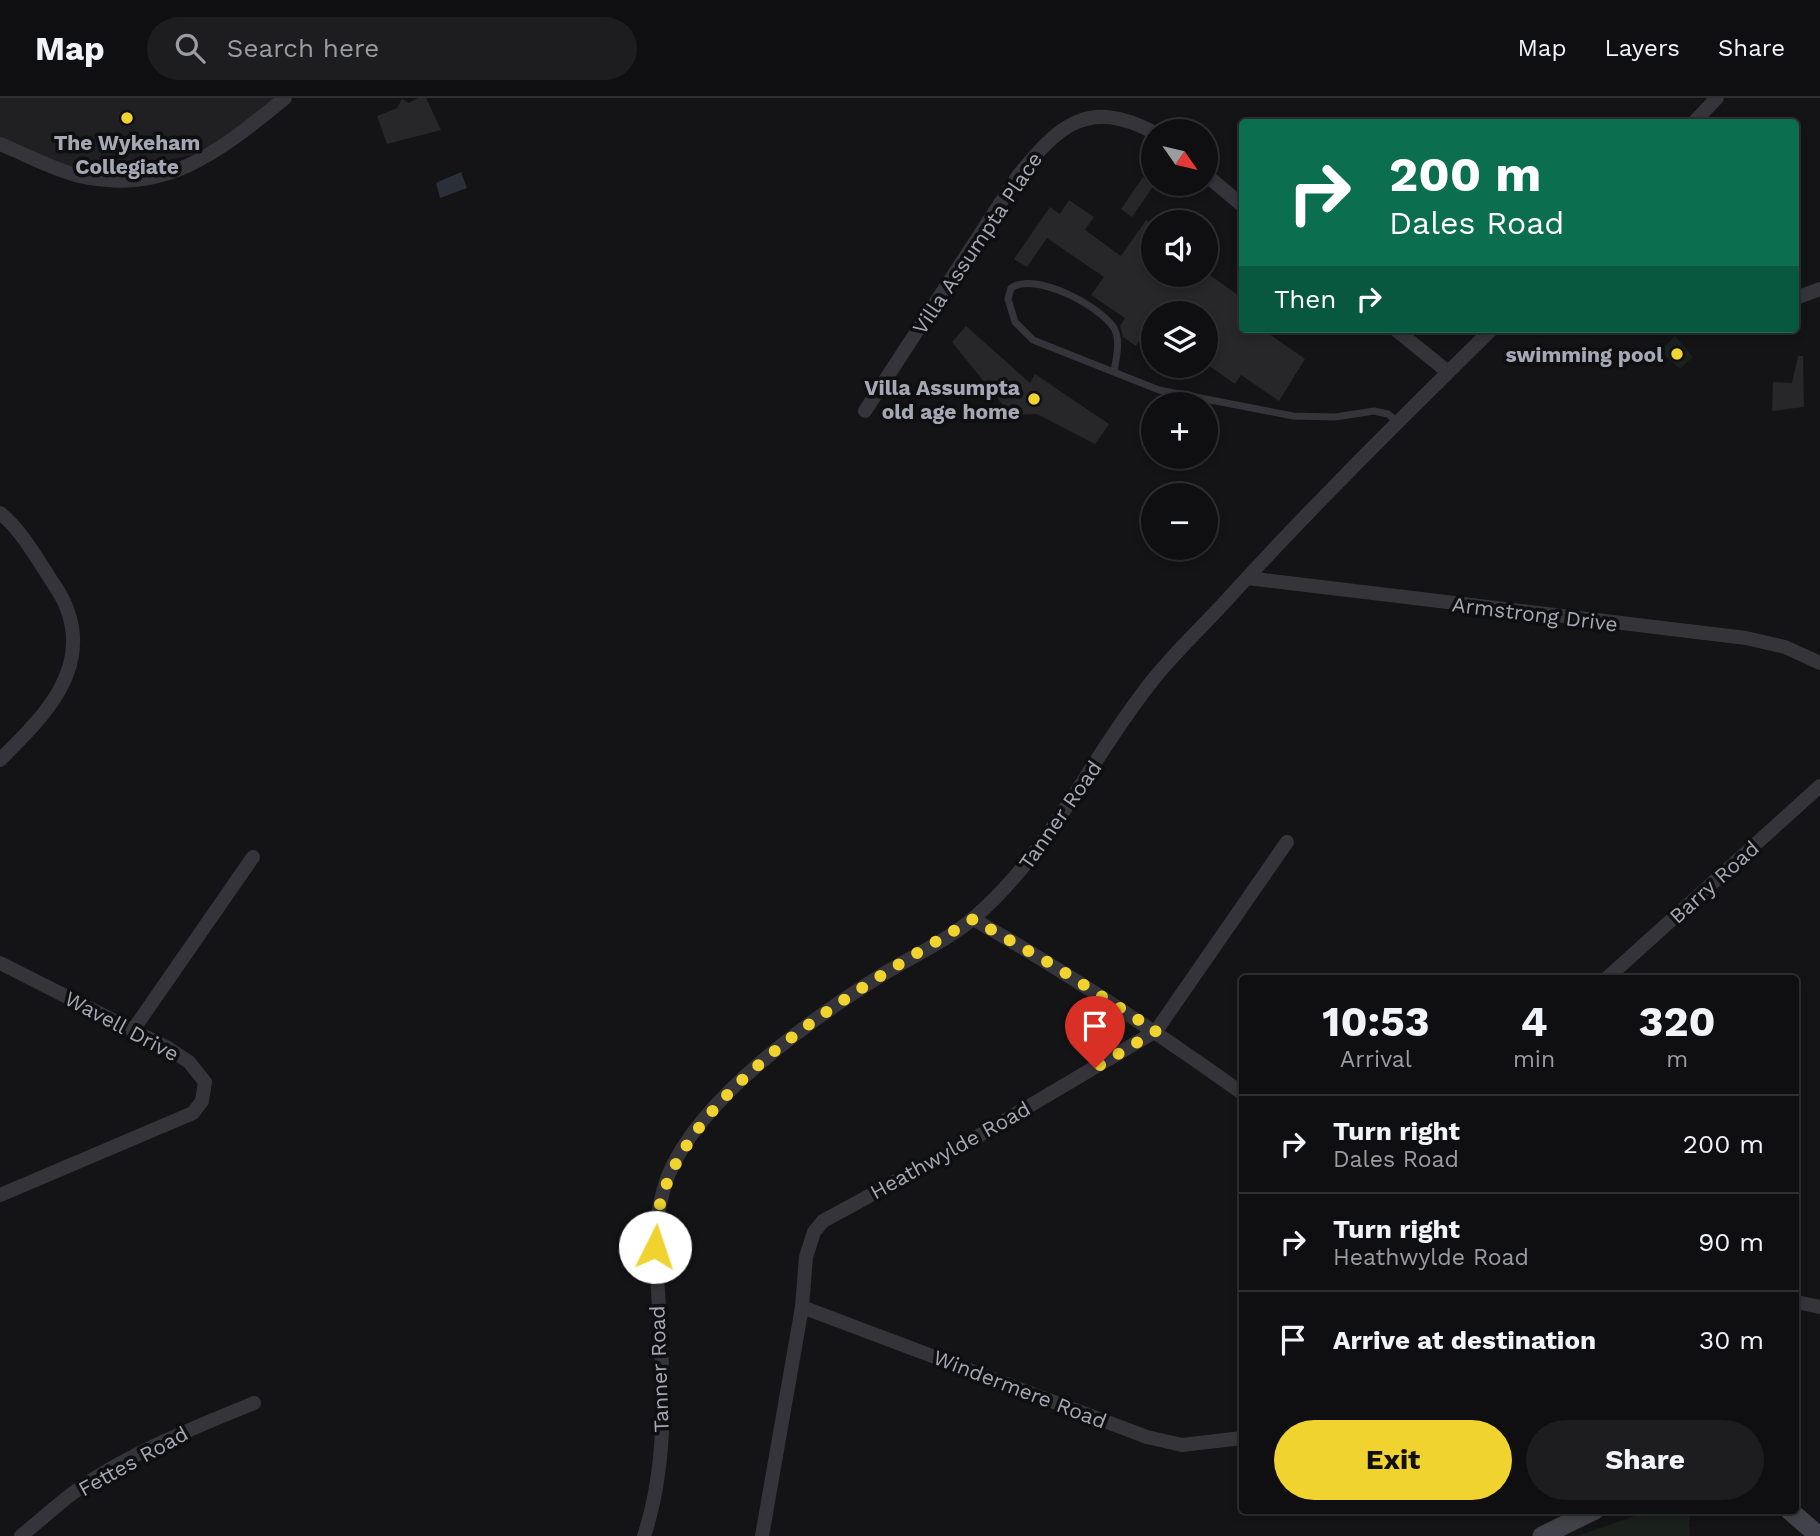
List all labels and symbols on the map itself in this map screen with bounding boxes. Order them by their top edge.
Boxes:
marker: The Wykeham Collegiate [119,110,135,126]
north arrow [1141,119,1218,196]
place label: The Wykeham Collegiate [54,130,200,179]
street label: Villa Assumpta Place [907,147,1047,339]
place label: swimming pool [1505,342,1663,367]
marker: swimming pool [1669,346,1685,362]
place label: Villa Assumpta old age home [864,375,1021,424]
marker: Villa Assumpta old age home [1026,391,1042,407]
street label: Armstrong Drive [1451,591,1619,637]
street label: Tanner Road [1013,756,1107,874]
street label: Barry Road [1664,835,1764,929]
street label: Wavell Drive [61,986,183,1066]
pin [1065,996,1125,1068]
street label: Heathwylde Road [866,1096,1034,1204]
position arrow [618,1210,692,1284]
street label: Tanner Road [644,1305,674,1433]
street label: Windermere Road [930,1344,1110,1434]
street label: Fettes Road [74,1421,192,1501]

